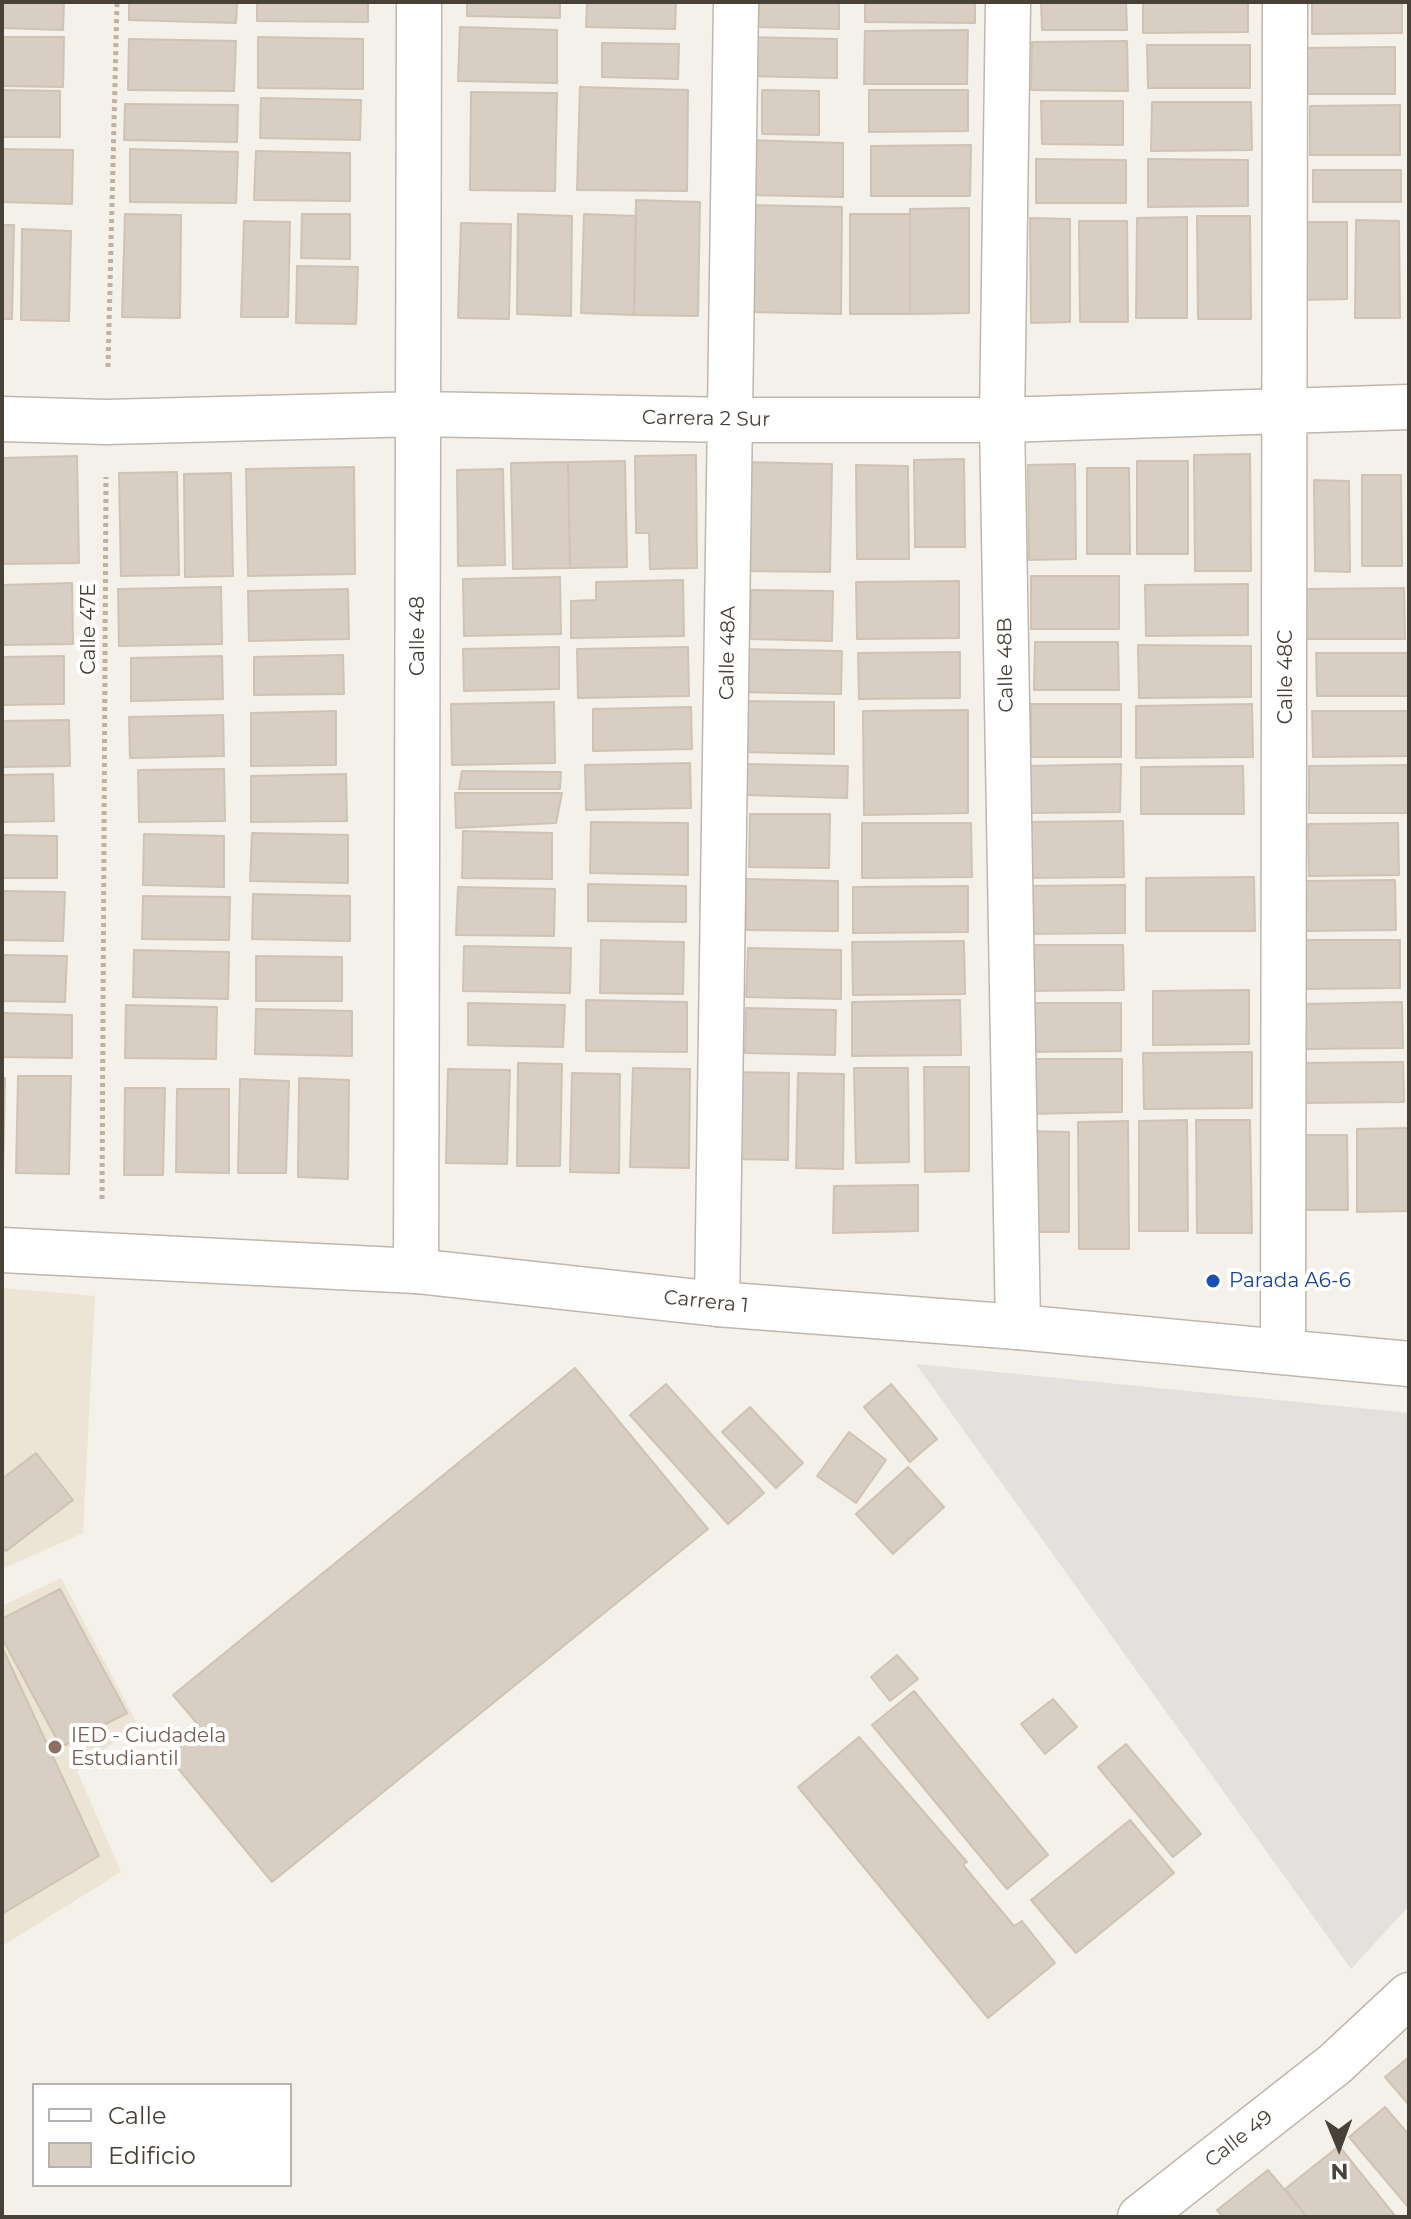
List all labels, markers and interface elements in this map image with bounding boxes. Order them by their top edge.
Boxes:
street label: Carrera 2 Sur [642,406,770,432]
street label: Calle 47E [77,583,101,675]
street label: Calle 48 [406,596,430,676]
street label: Calle 48A [715,606,741,700]
street label: Calle 48B [993,617,1019,713]
street label: Calle 48C [1274,630,1298,724]
place label: Parada A6-6 [1229,1269,1351,1293]
marker: Parada A6-6 [1204,1272,1222,1290]
street label: Carrera 1 [662,1286,750,1318]
place label: IED - Ciudadela Estudiantil [71,1724,226,1771]
marker: IED - Ciudadela Estudiantil [46,1738,64,1756]
legend [32,2083,292,2187]
text: Calle [108,2101,166,2130]
street label: Calle 49 [1200,2105,1278,2173]
north arrow [1299,2107,1379,2187]
text: Edificio [108,2141,196,2170]
text: N [1330,2158,1349,2185]

